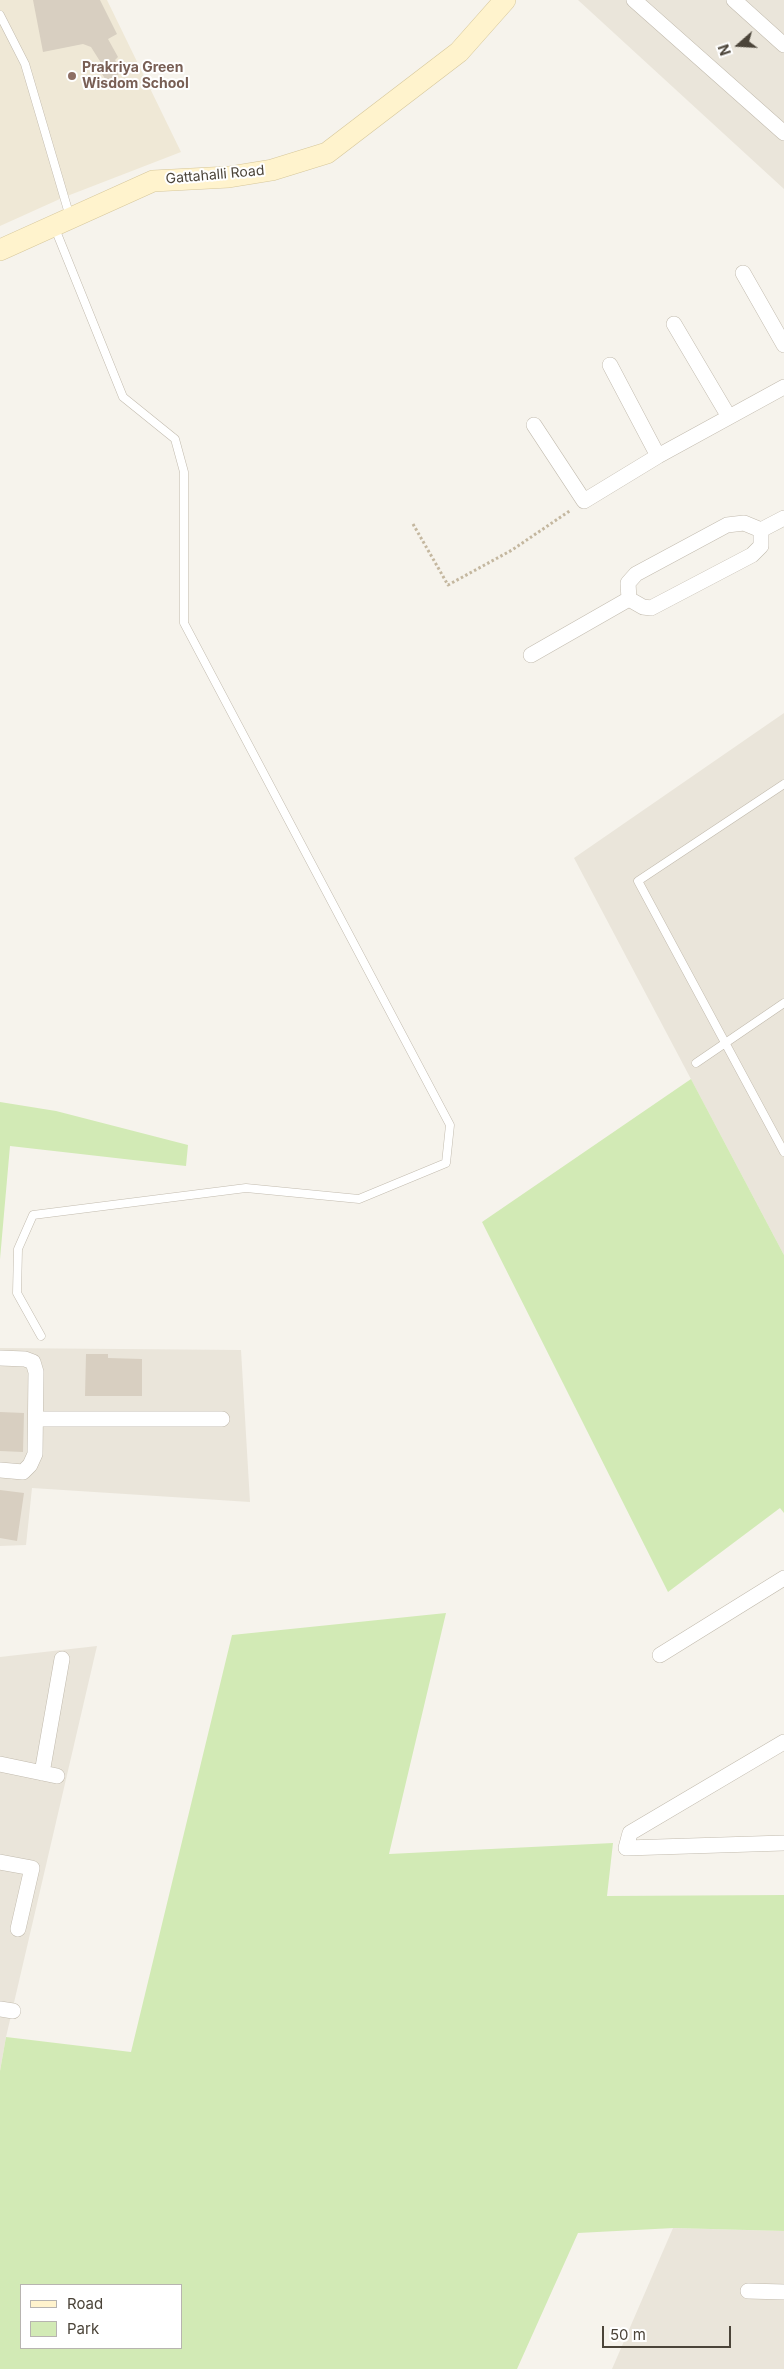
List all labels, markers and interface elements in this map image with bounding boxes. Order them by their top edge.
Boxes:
north arrow [714,20,764,70]
text: N [715,42,734,58]
place label: Prakriya Green Wisdom School [82,60,189,92]
marker: Prakriya Green Wisdom School [66,70,78,82]
street label: Gattahalli Road [165,162,265,188]
legend [20,2284,182,2349]
text: Road [67,2294,103,2313]
scale bar [604,2316,733,2348]
text: Park [67,2319,99,2338]
text: 50 m [610,2325,646,2344]

